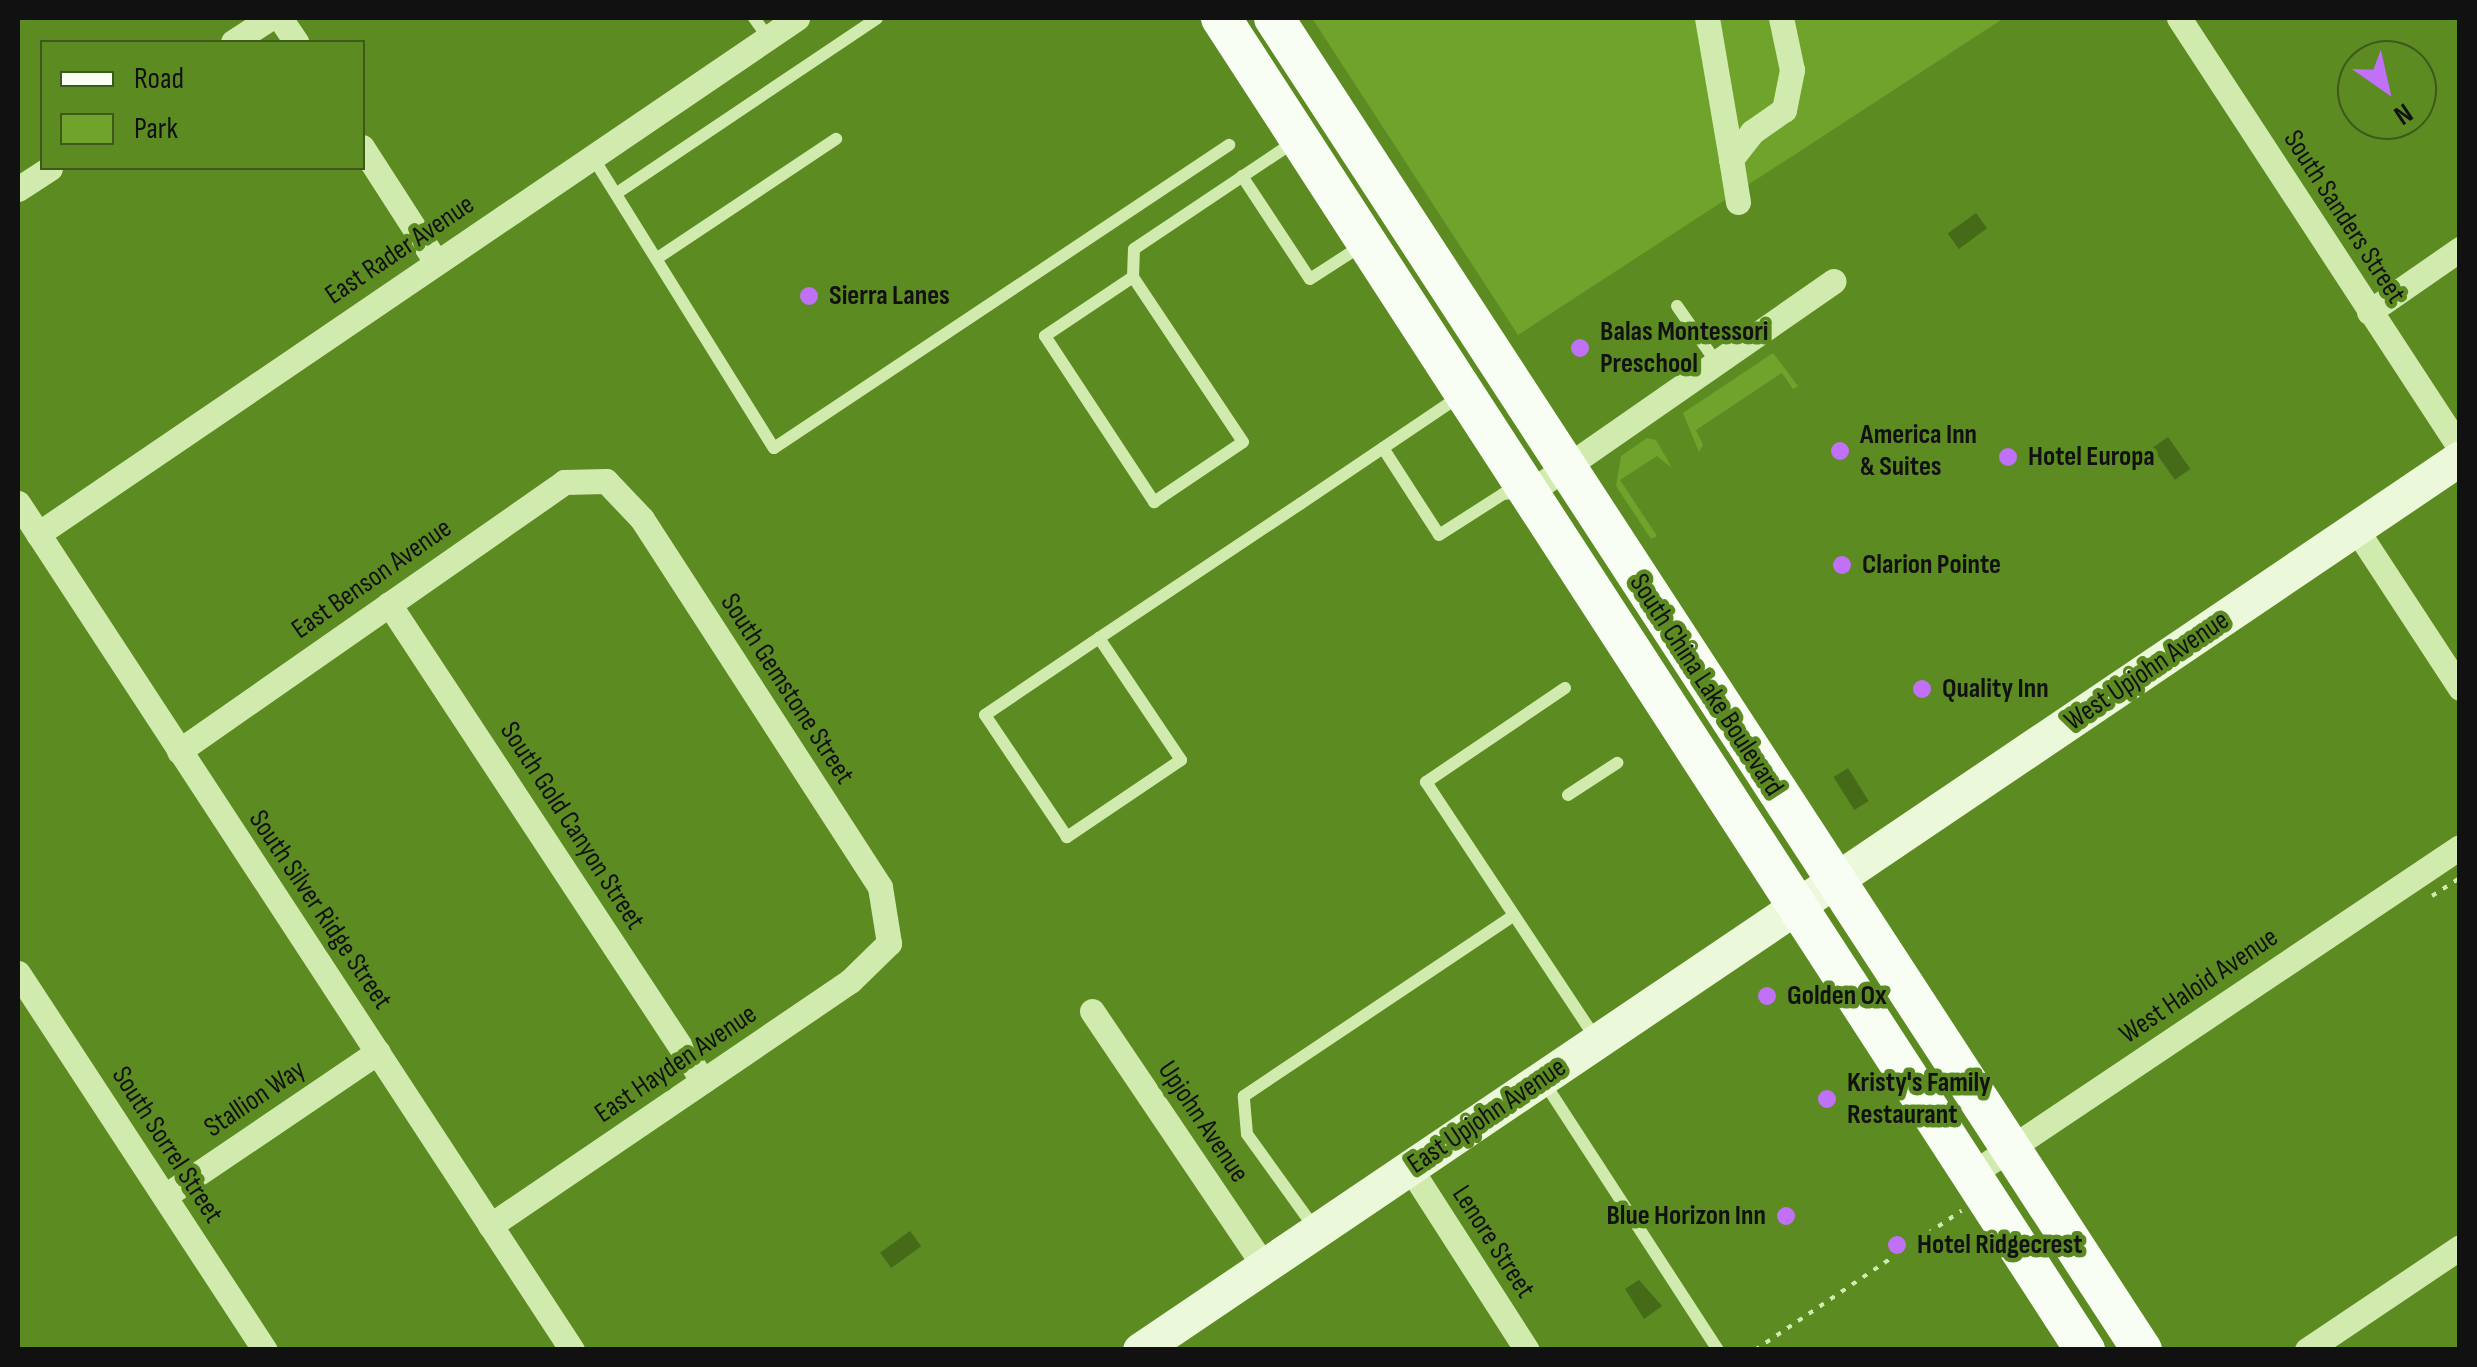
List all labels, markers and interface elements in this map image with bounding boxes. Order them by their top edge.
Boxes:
legend [40,40,365,170]
north arrow [2337,40,2437,140]
text: Road [134,61,184,97]
text: N [2388,96,2418,131]
text: Park [134,111,178,147]
street label: South Sanders Street [2276,124,2412,310]
street label: East Rader Avenue [319,188,481,312]
place label: Sierra Lanes [829,279,950,313]
marker: Sierra Lanes [798,285,820,307]
place label: Balas Montessori Preschool [1600,315,1768,381]
marker: Balas Montessori Preschool [1569,337,1591,359]
place label: America Inn & Suites [1860,418,1977,484]
marker: America Inn & Suites [1829,440,1851,462]
place label: Hotel Europa [2028,440,2155,474]
marker: Hotel Europa [1997,446,2019,468]
street label: East Benson Avenue [286,512,458,646]
place label: Clarion Pointe [1862,548,2001,582]
marker: Clarion Pointe [1831,554,1853,576]
street label: South China Lake Boulevard [1622,568,1790,802]
street label: South Gemstone Street [713,587,861,791]
street label: West Upjohn Avenue [2058,604,2236,738]
place label: Quality Inn [1942,672,2049,706]
marker: Quality Inn [1911,678,1933,700]
street label: South Gold Canyon Street [492,716,652,936]
street label: South Silver Ridge Street [241,804,399,1016]
street label: West Haloid Avenue [2113,921,2285,1051]
place label: Golden Ox [1787,979,1887,1013]
marker: Golden Ox [1756,985,1778,1007]
street label: East Hayden Avenue [589,997,763,1131]
street label: East Upjohn Avenue [1401,1051,1573,1181]
street label: Stallion Way [198,1053,312,1145]
street label: Upjohn Avenue [1150,1055,1256,1189]
street label: South Sorrel Street [104,1061,230,1229]
place label: Kristy's Family Restaurant [1847,1066,1991,1132]
marker: Kristy's Family Restaurant [1816,1088,1838,1110]
street label: Lenore Street [1444,1179,1542,1305]
place label: Blue Horizon Inn [1606,1199,1766,1233]
marker: Blue Horizon Inn [1775,1205,1797,1227]
place label: Hotel Ridgecrest [1917,1228,2082,1262]
marker: Hotel Ridgecrest [1886,1234,1908,1256]

